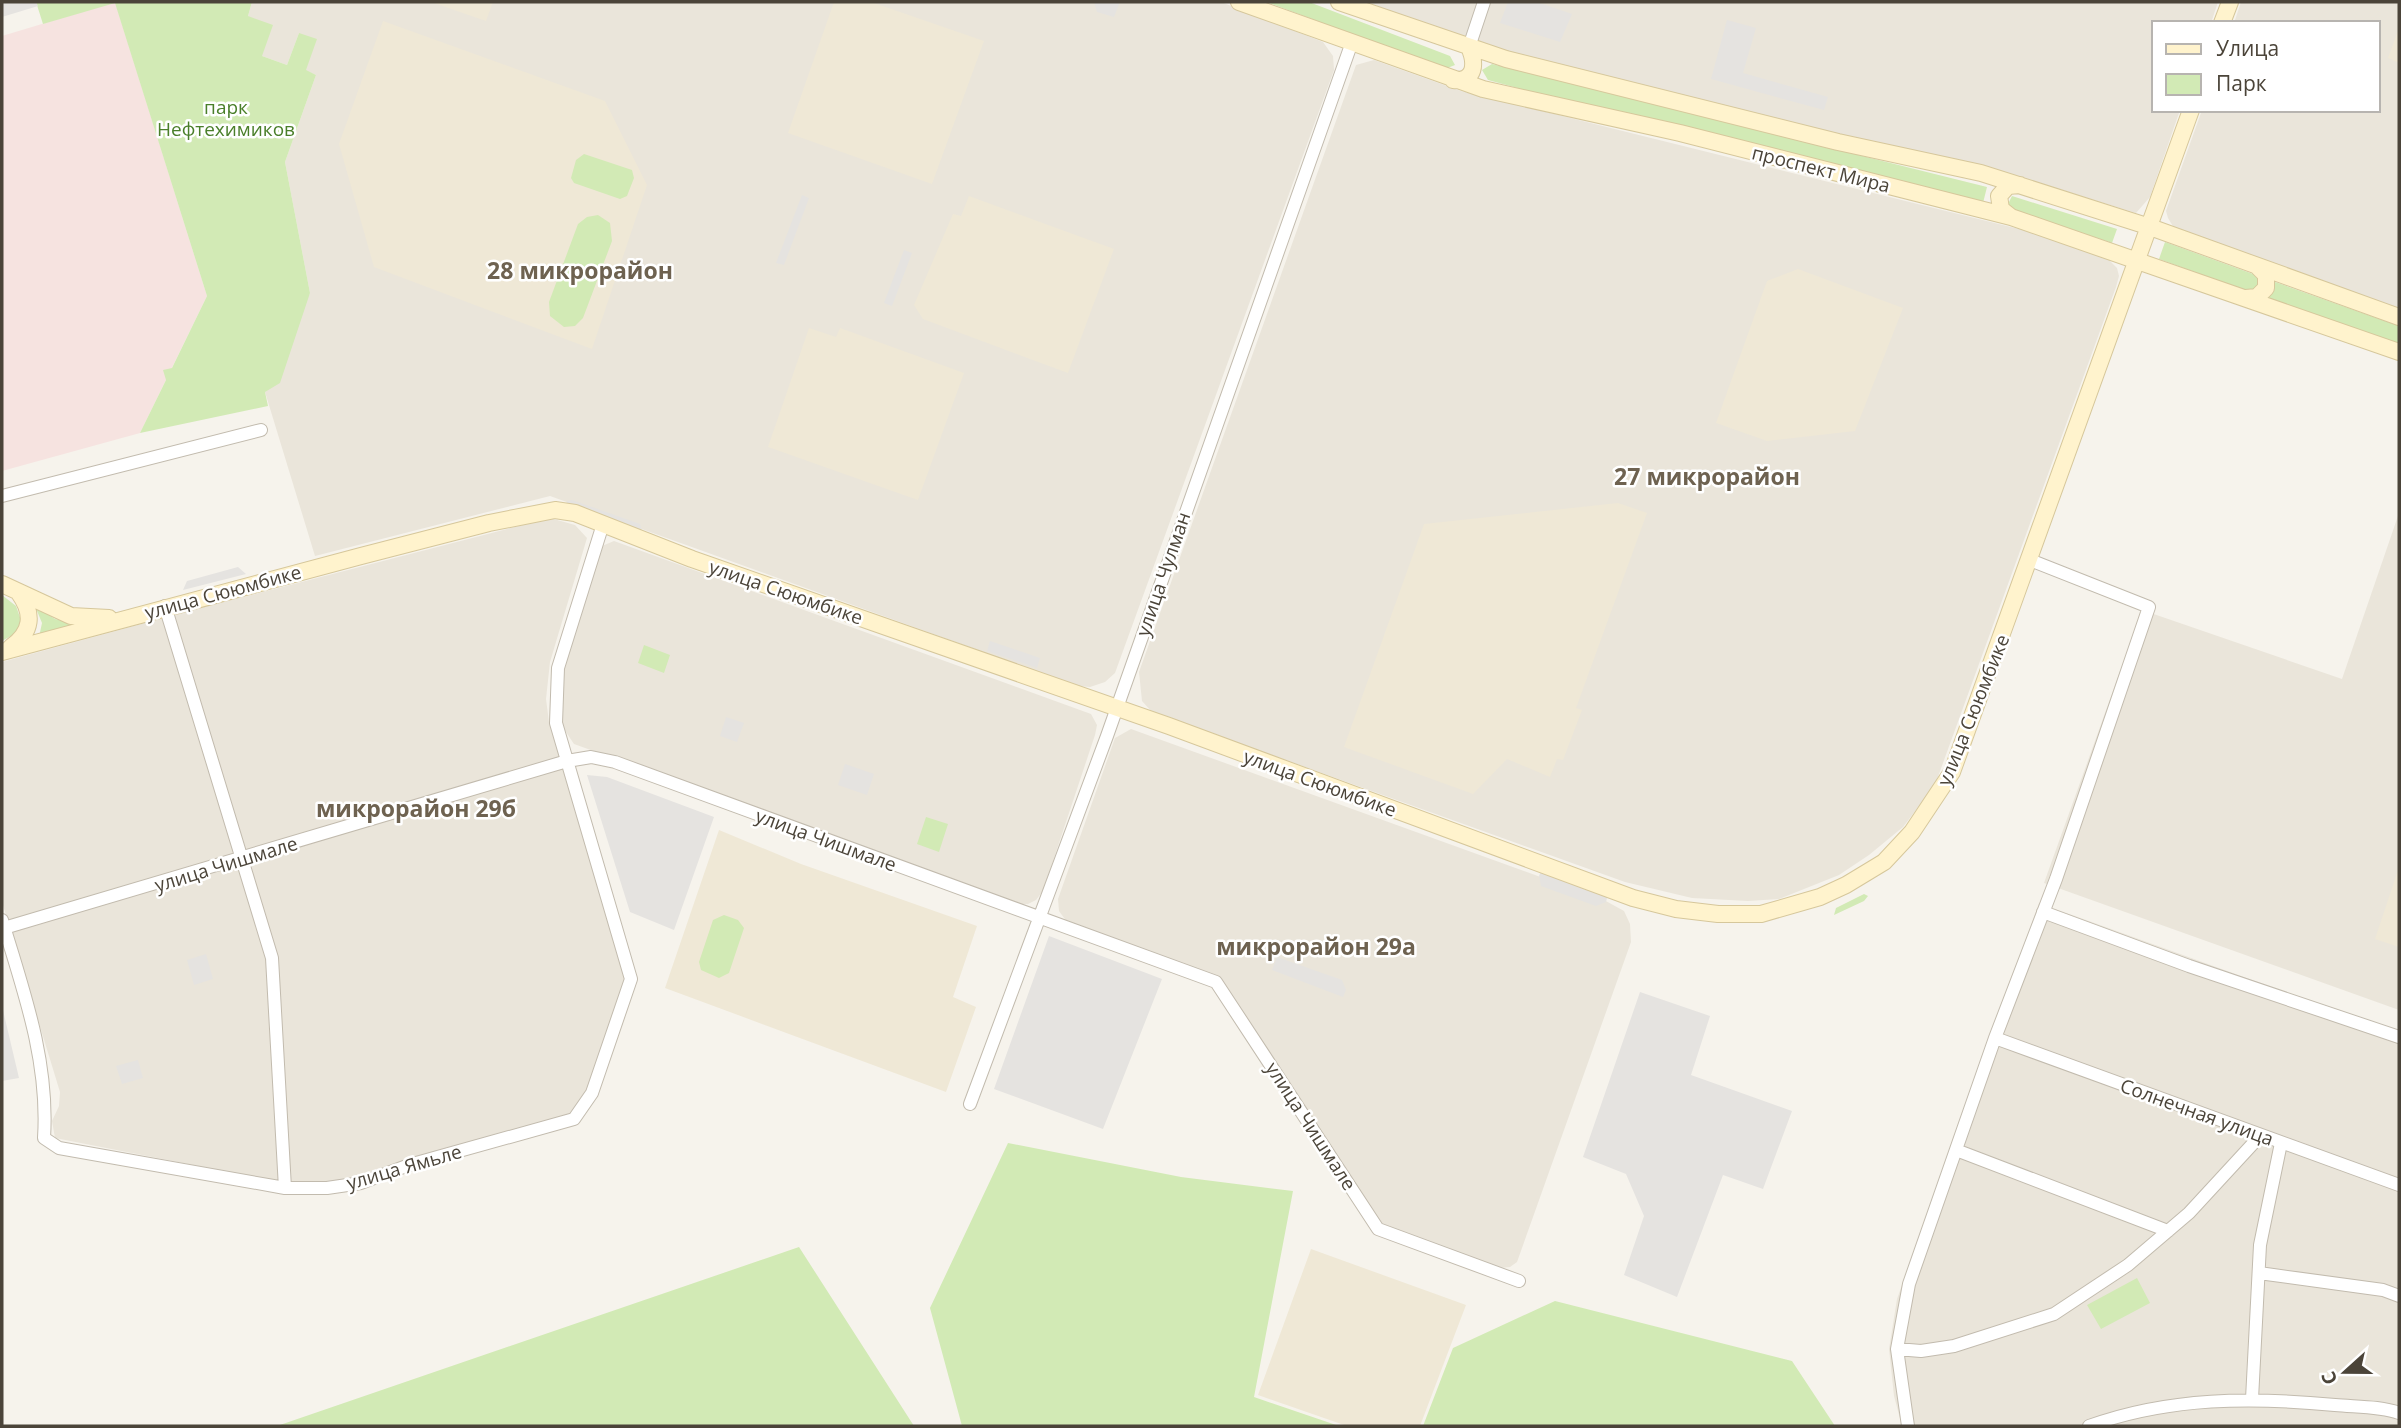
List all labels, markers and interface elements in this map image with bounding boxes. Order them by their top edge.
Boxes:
legend [2152,21,2380,112]
text: Улица [2216,34,2279,62]
text: Парк [2216,69,2267,97]
park label: парк Нефтехимиков [157,94,295,142]
street label: проспект Мира [1749,139,1893,199]
district label: 28 микрорайон [487,254,673,286]
district label: 27 микрорайон [1614,460,1800,492]
street label: улица Чулман [1130,508,1196,640]
street label: улица Сююмбике [706,553,866,631]
street label: улица Сююмбике [142,559,304,625]
street label: улица Сююмбике [1931,630,2015,790]
street label: улица Сююмбике [1240,743,1400,823]
district label: микрорайон 29б [316,792,516,824]
street label: улица Чишмале [752,802,900,878]
street label: улица Чишмале [151,830,301,898]
district label: микрорайон 29а [1216,930,1416,962]
street label: улица Чишмале [1260,1057,1362,1195]
street label: Солнечная улица [2117,1072,2277,1152]
street label: улица Ямьле [343,1138,465,1196]
north arrow [2310,1337,2380,1407]
text: С [2315,1368,2343,1388]

